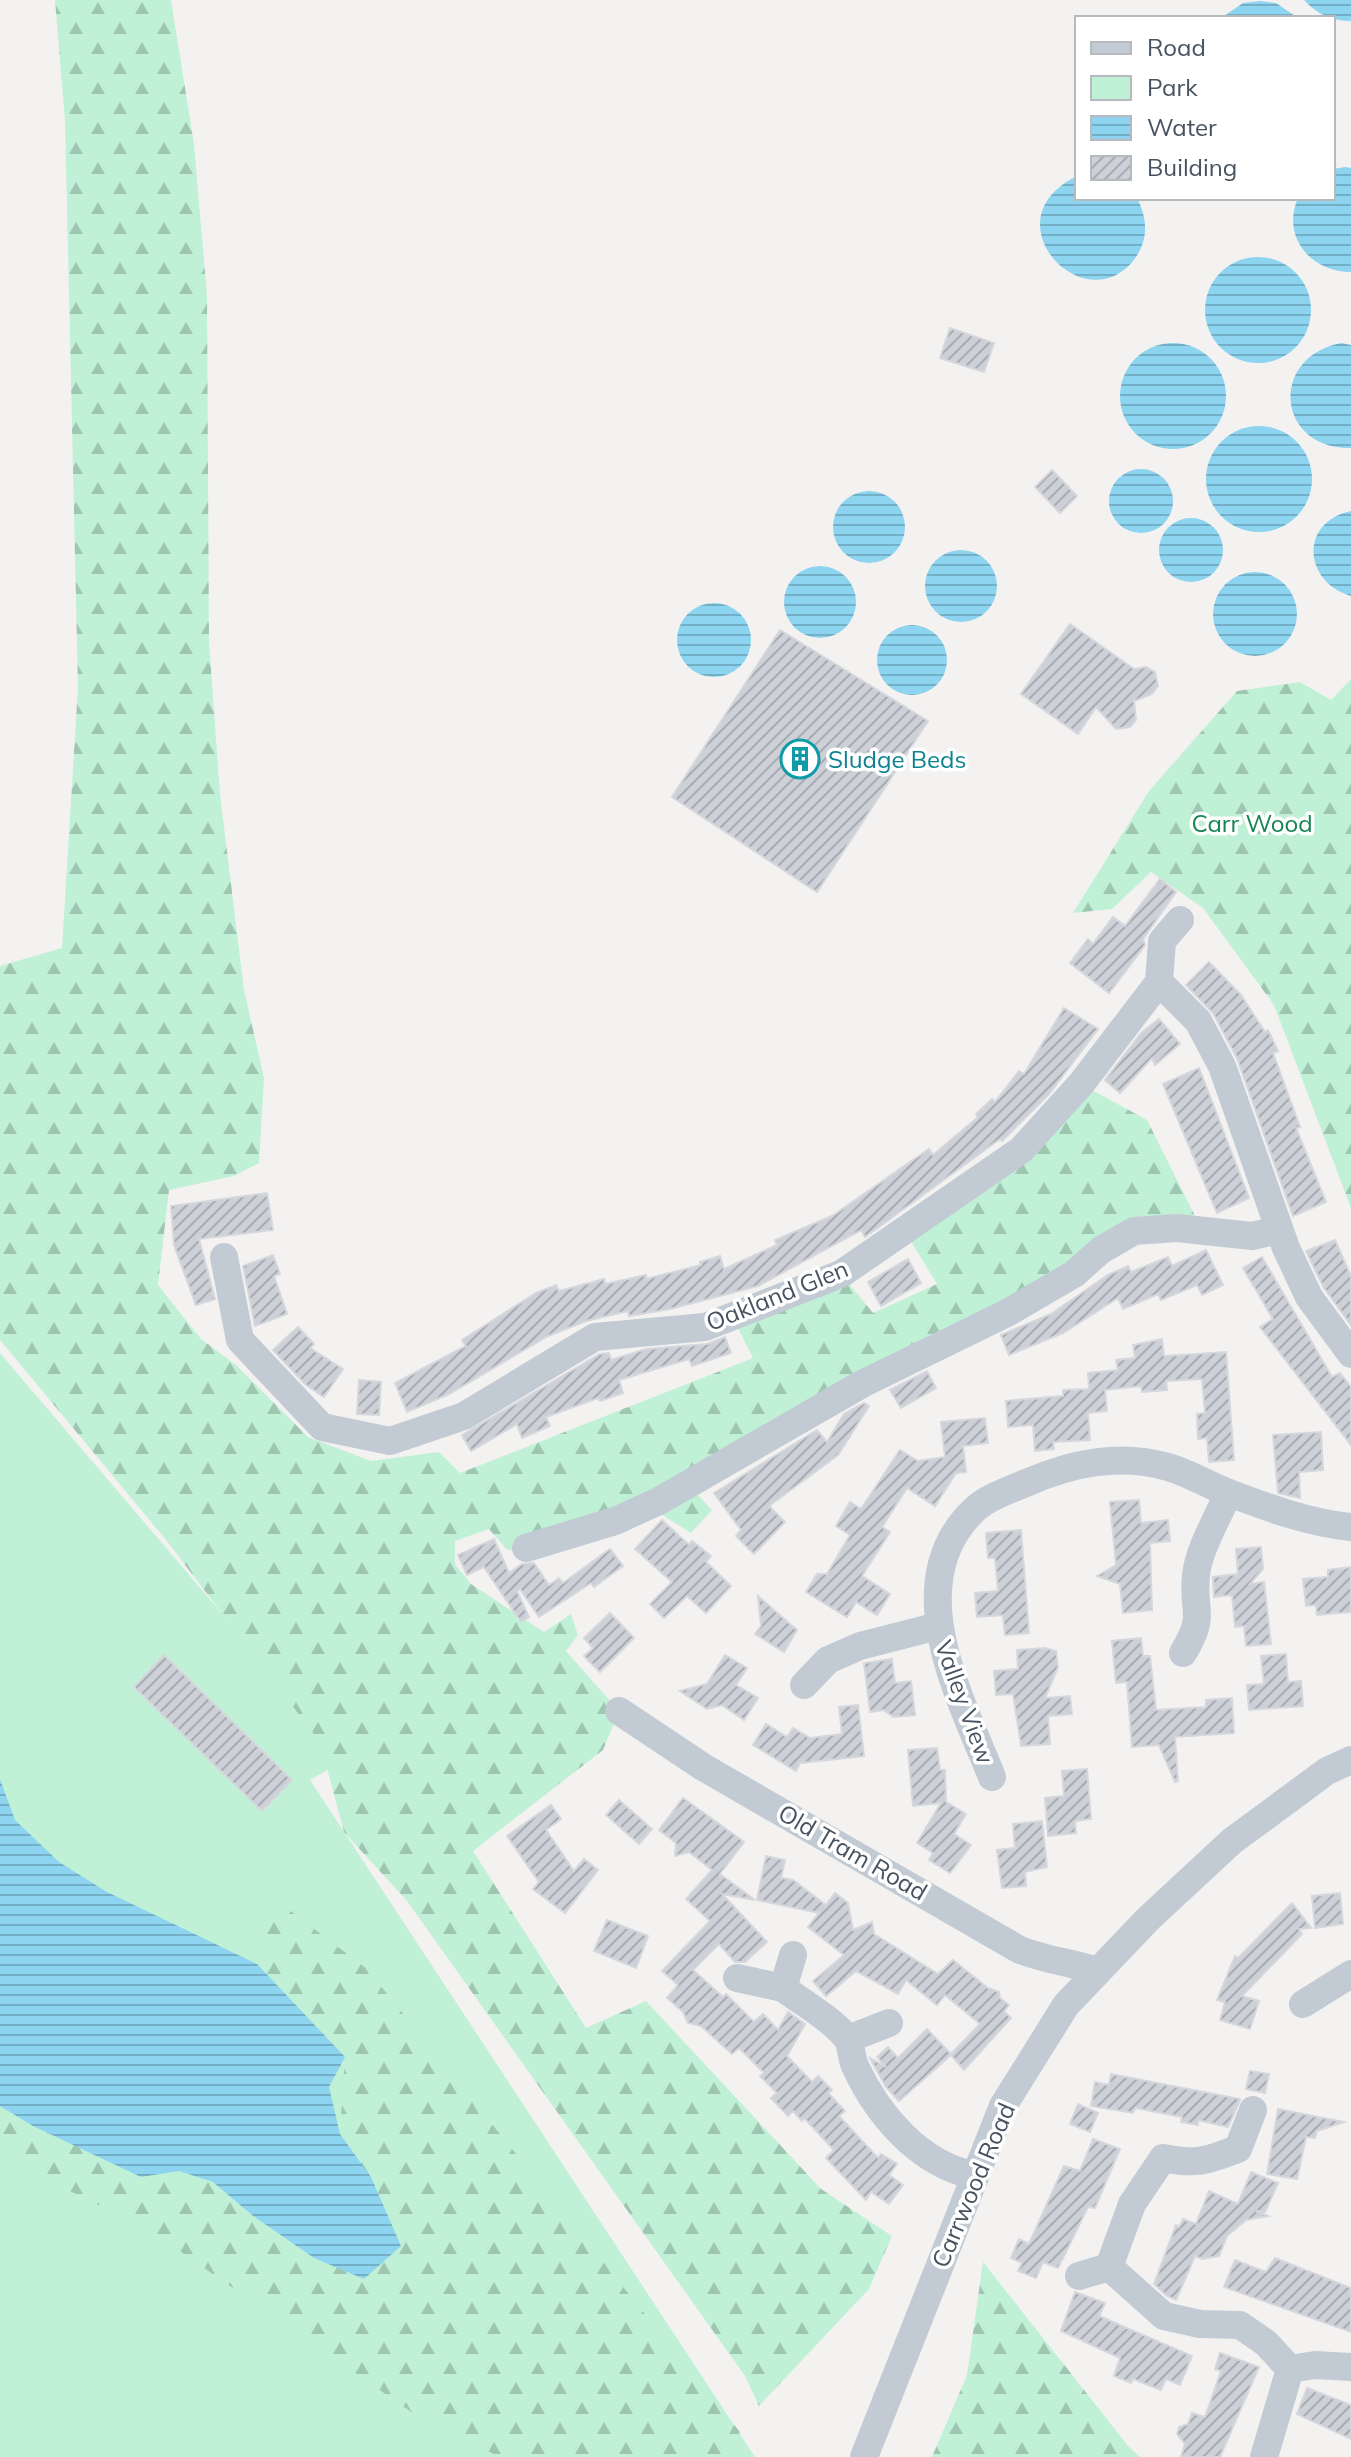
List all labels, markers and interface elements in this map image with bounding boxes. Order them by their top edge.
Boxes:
legend [1075,16,1335,200]
text: Road [1147,32,1206,62]
text: Park [1147,72,1198,102]
text: Water [1147,112,1217,142]
text: Building [1147,152,1237,182]
building icon: Sludge Beds [779,738,821,780]
place label: Sludge Beds [828,744,966,774]
park label: Carr Wood [1191,808,1313,838]
street label: Oakland Glen [702,1253,852,1337]
street label: Valley View [929,1636,1001,1768]
street label: Old Tram Road [773,1797,933,1907]
street label: Carrwood Road [925,2098,1021,2272]

